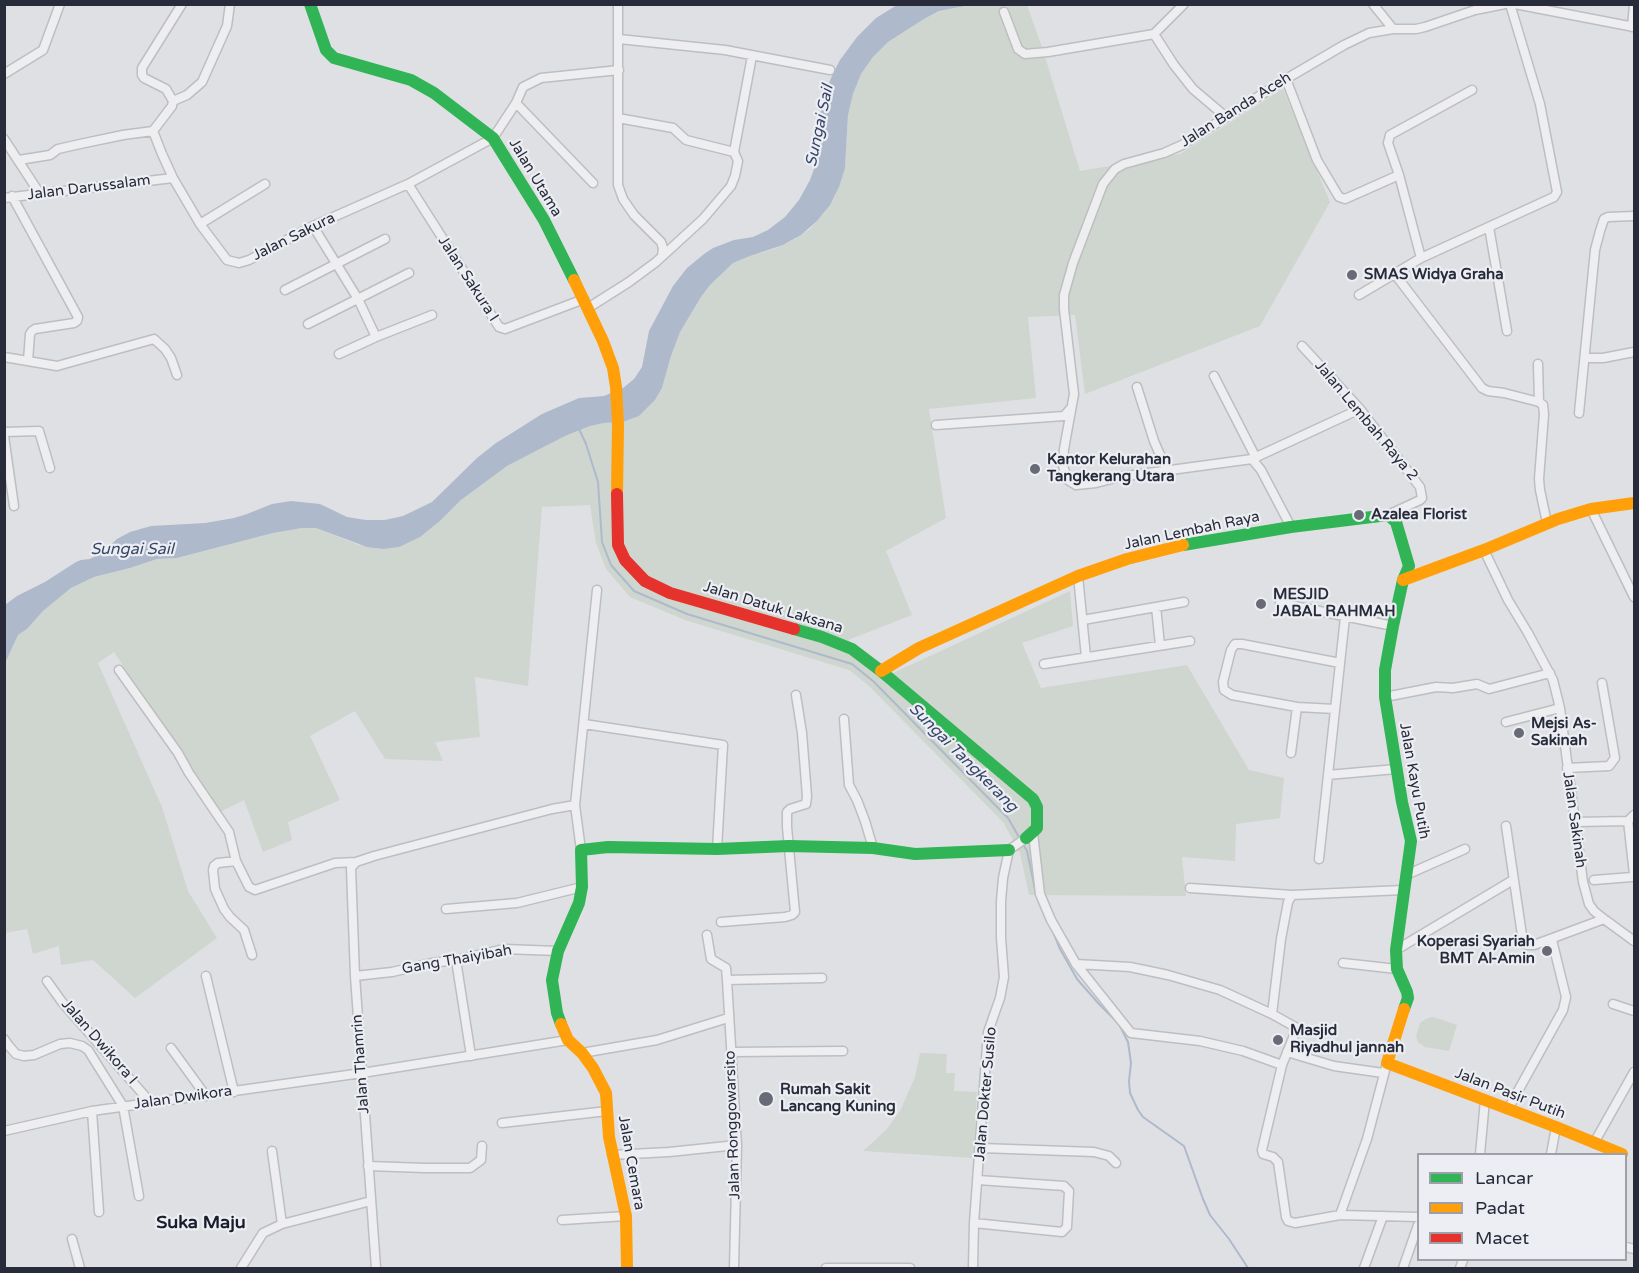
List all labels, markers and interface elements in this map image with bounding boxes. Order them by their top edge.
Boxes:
street label: Jalan Banda Aceh [1177,69,1295,151]
water label: Sungai Sail [802,83,838,169]
street label: Jalan Utama [505,136,565,220]
street label: Jalan Darussalam [26,172,152,204]
street label: Jalan Sakura [250,209,338,265]
street label: Jalan Sakura I [434,233,502,325]
place label: SMAS Widya Graha [1364,266,1504,284]
marker: SMAS Widya Graha [1345,268,1359,282]
street label: Jalan Lembah Raya 2 [1311,357,1421,485]
place label: Kantor Kelurahan Tangkerang Utara [1047,451,1175,486]
marker: Kantor Kelurahan Tangkerang Utara [1028,462,1042,476]
place label: Azalea Florist [1371,506,1467,524]
street label: Jalan Lembah Raya [1123,508,1261,554]
marker: Azalea Florist [1352,508,1366,522]
water label: Sungai Sail [90,540,174,560]
street label: Jalan Datuk Laksana [701,578,845,638]
place label: MESJID JABAL RAHMAH [1273,586,1396,621]
marker: MESJID JABAL RAHMAH [1254,597,1268,611]
water label: Sungai Tangkerang [904,699,1022,817]
place label: Mejsi As- Sakinah [1531,715,1597,750]
street label: Jalan Kayu Putih [1395,721,1433,841]
marker: Mejsi As- Sakinah [1512,726,1526,740]
street label: Jalan Sakinah [1558,771,1590,869]
place label: Koperasi Syariah BMT Al-Amin [1417,933,1535,968]
street label: Gang Thaiyibah [401,941,513,979]
marker: Koperasi Syariah BMT Al-Amin [1540,944,1554,958]
street label: Jalan Dwikora I [57,996,141,1088]
street label: Jalan Thamrin [349,1014,373,1114]
place label: Masjid Riyadhul jannah [1290,1022,1404,1057]
street label: Jalan Dokter Susilo [971,1026,1001,1162]
marker: Masjid Riyadhul jannah [1271,1033,1285,1047]
street label: Jalan Ronggowarsito [721,1050,745,1200]
street label: Jalan Pasir Putih [1452,1065,1568,1123]
place label: Rumah Sakit Lancang Kuning [780,1081,896,1116]
street label: Jalan Dwikora [133,1082,233,1114]
marker: Rumah Sakit Lancang Kuning [757,1090,775,1108]
street label: Jalan Cemara [614,1114,648,1212]
legend [1417,1153,1627,1261]
text: Lancar [1475,1167,1533,1189]
text: Padat [1475,1197,1525,1219]
district label: Suka Maju [156,1212,246,1234]
text: Macet [1475,1227,1529,1249]

